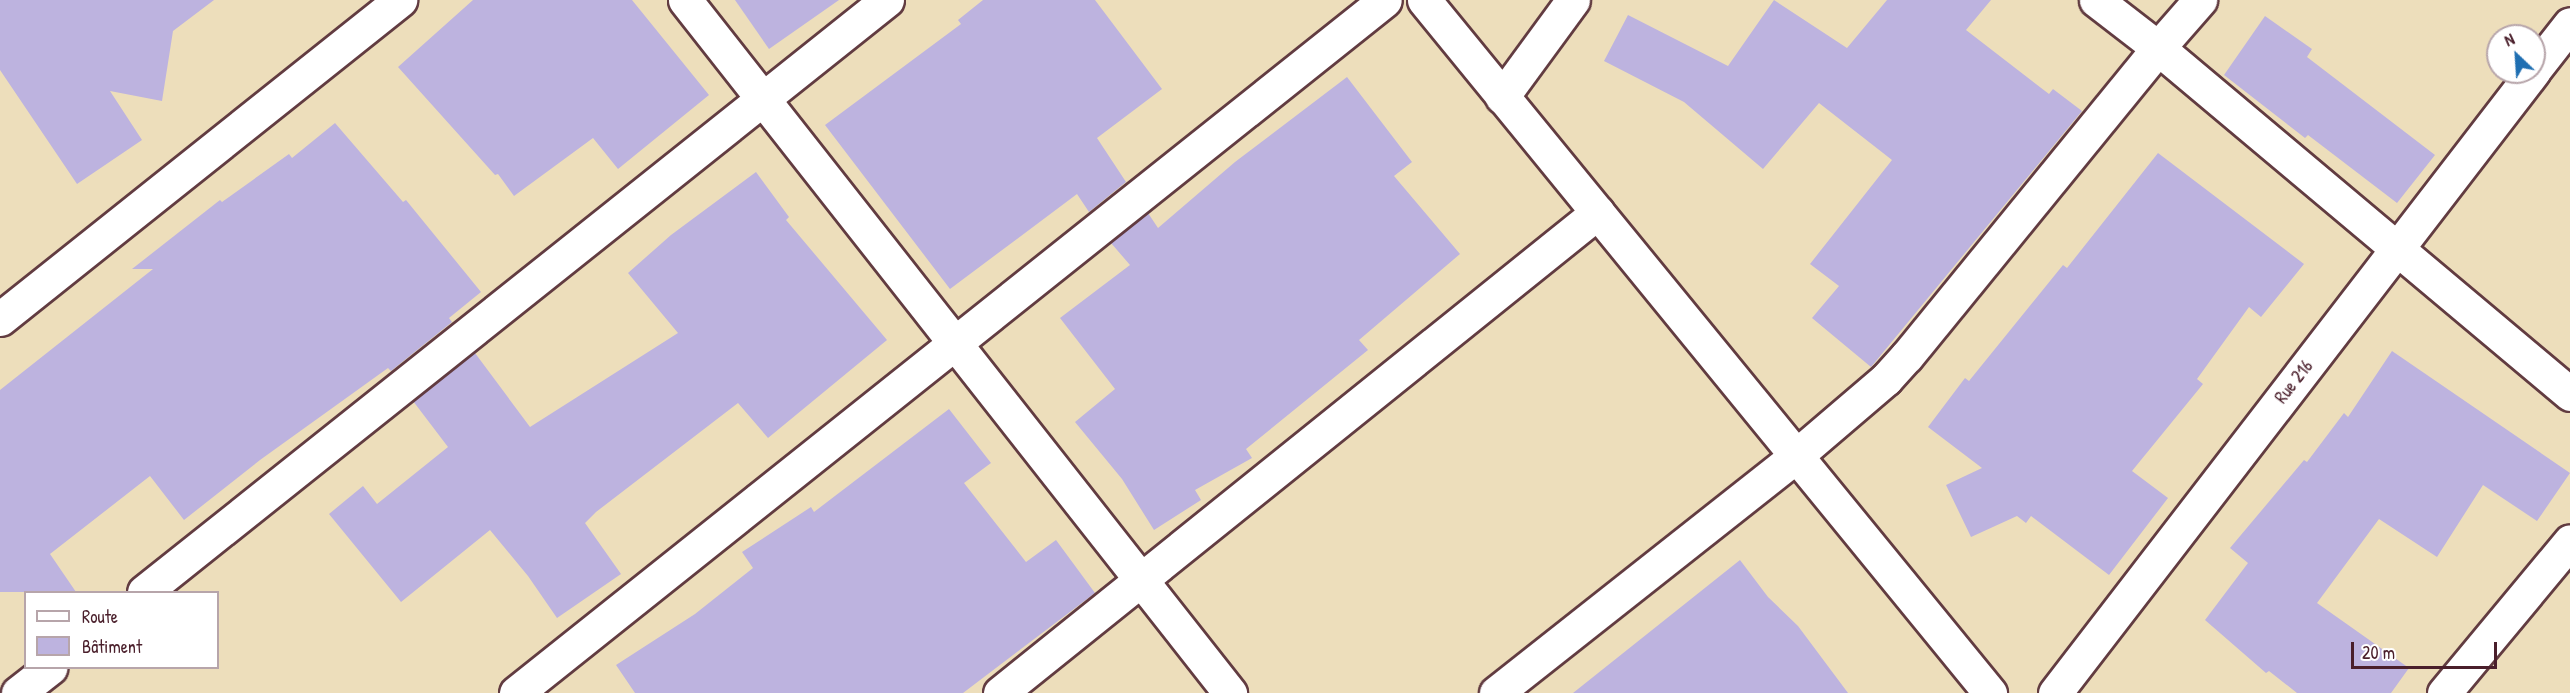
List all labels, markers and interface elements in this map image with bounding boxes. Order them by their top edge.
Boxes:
north arrow [2486,24,2546,84]
text: N [2501,28,2518,51]
street label: Rue 216 [2270,356,2318,408]
legend [24,591,219,669]
text: Route [82,604,118,629]
scale bar [2354,630,2500,668]
text: Bâtiment [82,634,142,659]
text: 20 m [2362,640,2395,665]

